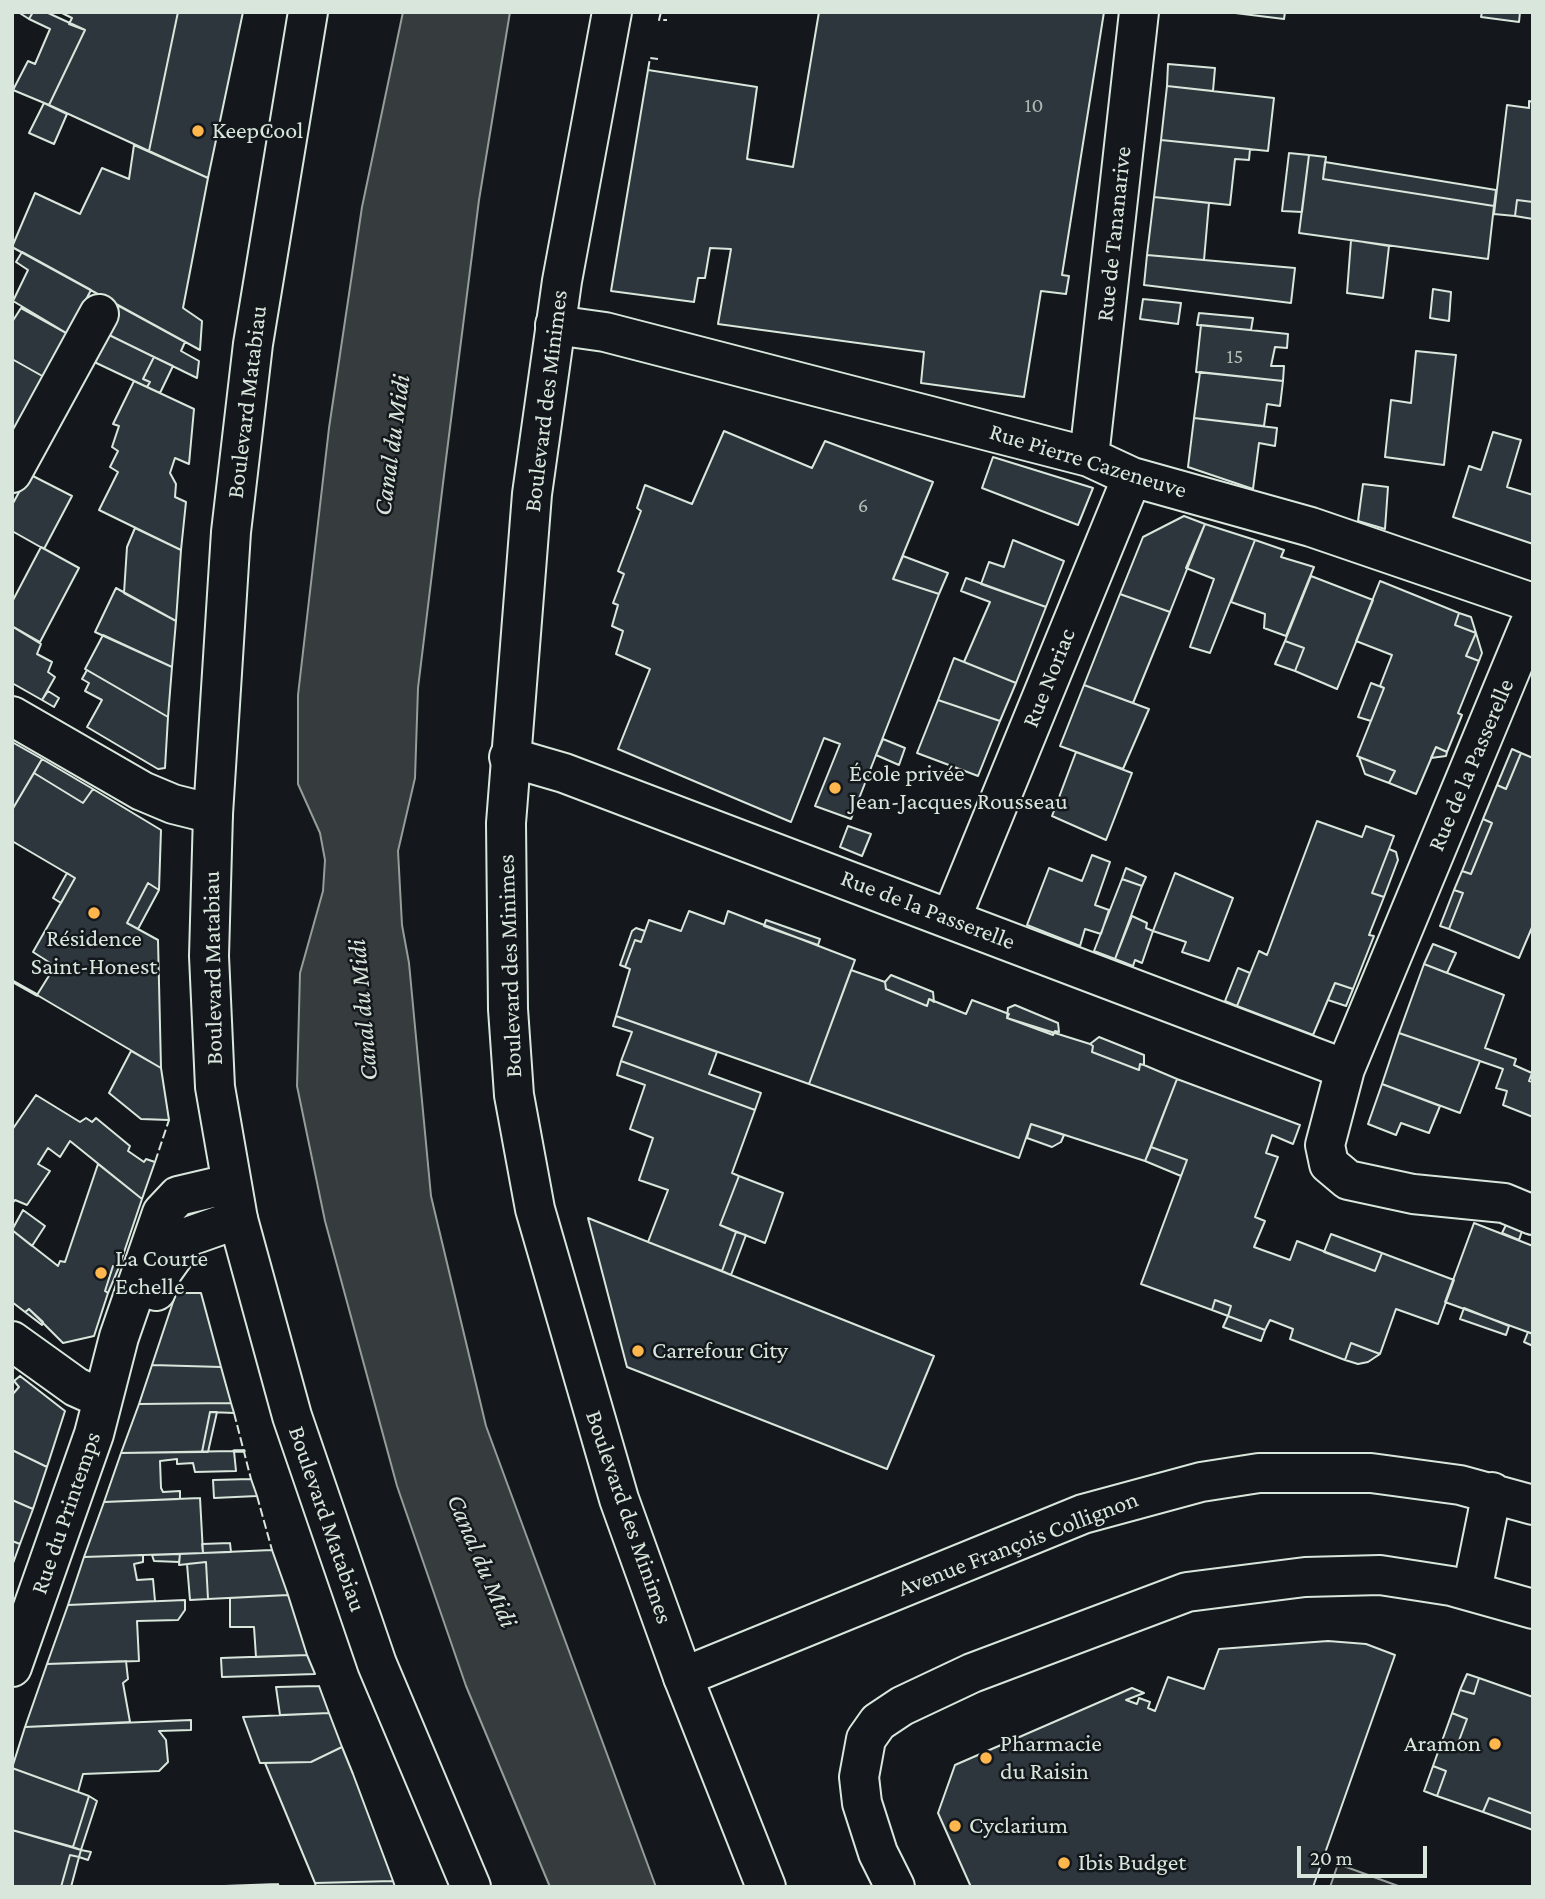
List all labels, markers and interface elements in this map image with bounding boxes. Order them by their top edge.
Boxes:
house number: 10 [1025,93,1043,119]
place label: KeepCool [212,117,303,145]
marker: KeepCool [190,123,206,139]
street label: Rue de Tananarive [1090,145,1138,323]
street label: Boulevard des Minimes [518,288,574,514]
street label: Boulevard Matabiau [221,304,273,500]
house number: 15 [1227,344,1243,370]
water label: Canal du Midi [367,372,417,518]
street label: Rue Pierre Cazeneuve [986,417,1190,505]
house number: 6 [858,493,868,519]
street label: Rue Noriac [1016,624,1082,732]
street label: Rue de la Passerelle [1422,675,1520,855]
place label: École privée Jean-Jacques Rousseau [849,760,1068,816]
marker: École privée Jean-Jacques Rousseau [827,780,843,796]
street label: Boulevard des Minimes [492,854,528,1078]
street label: Rue de la Passerelle [837,864,1019,956]
street label: Boulevard Matabiau [197,871,229,1065]
marker: Résidence Saint-Honest [86,905,102,921]
place label: Résidence Saint-Honest [31,925,157,981]
water label: Canal du Midi [341,938,385,1082]
place label: La Courte Echelle [115,1245,208,1301]
marker: La Courte Echelle [93,1265,109,1281]
place label: Carrefour City [652,1337,788,1365]
marker: Carrefour City [630,1343,646,1359]
street label: Boulevard des Minimes [579,1407,679,1627]
street label: Boulevard Matabiau [282,1423,372,1615]
street label: Rue du Printemps [25,1428,107,1598]
street label: Avenue François Collignon [894,1485,1142,1603]
water label: Canal du Midi [440,1490,524,1632]
place label: Pharmacie du Raisin [1000,1730,1102,1786]
place label: Aramon [1404,1730,1481,1758]
marker: Aramon [1487,1736,1503,1752]
marker: Pharmacie du Raisin [978,1750,994,1766]
place label: Cyclarium [969,1812,1068,1840]
marker: Cyclarium [947,1818,963,1834]
scale bar [1300,1832,1430,1876]
text: 20 m [1310,1846,1353,1870]
place label: Ibis Budget [1078,1849,1186,1877]
marker: Ibis Budget [1056,1855,1072,1871]

